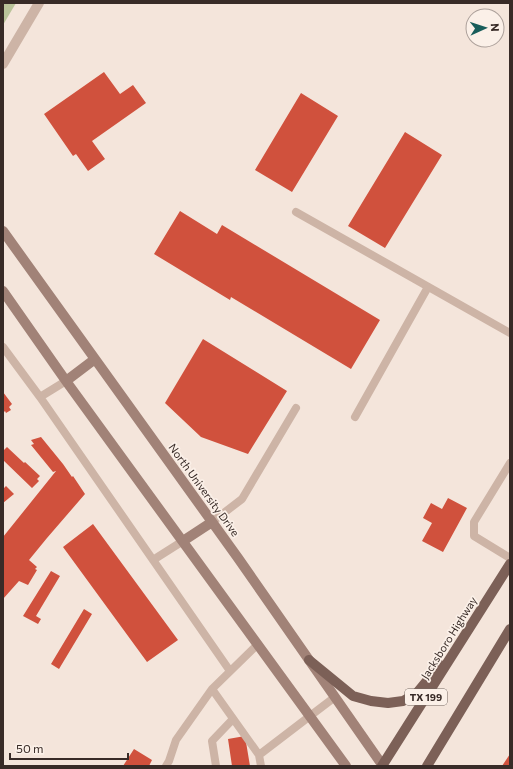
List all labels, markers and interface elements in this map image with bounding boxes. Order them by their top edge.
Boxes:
north arrow [465,8,505,48]
text: N [489,23,502,32]
street label: North University Drive [166,441,243,539]
street label: Jacksboro Highway [418,594,480,682]
road number: TX 199 [405,689,447,705]
scale bar [10,735,128,761]
text: 50 m [16,741,44,755]

